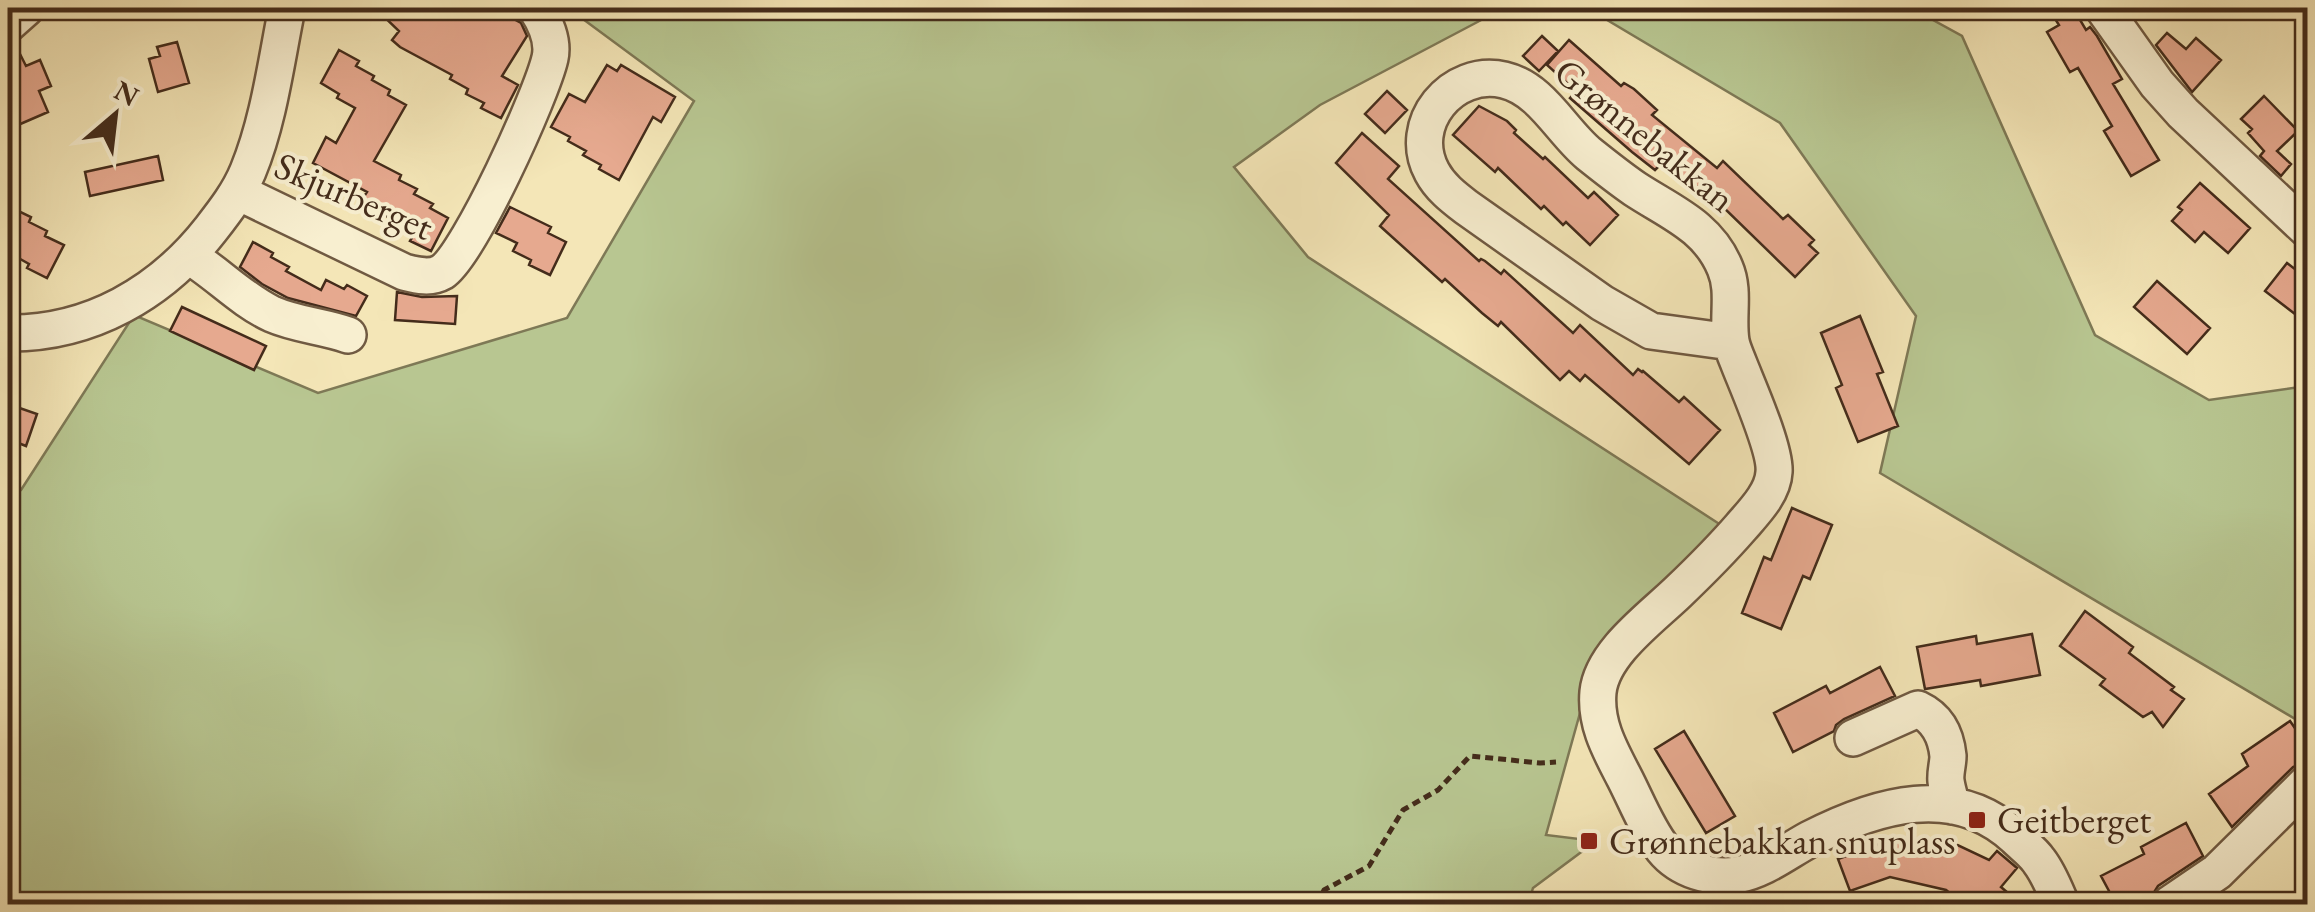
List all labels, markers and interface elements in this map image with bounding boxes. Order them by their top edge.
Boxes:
street label: Grønnebakkan [1545,47,1746,222]
north arrow [65,65,165,165]
text: N [108,72,145,114]
street label: Skjurberget [268,140,441,251]
place label: Geitberget [1997,795,2151,844]
marker: Geitberget [1966,809,1988,831]
place label: Grønnebakkan snuplass [1609,816,1956,865]
marker: Grønnebakkan snuplass [1578,830,1600,852]

